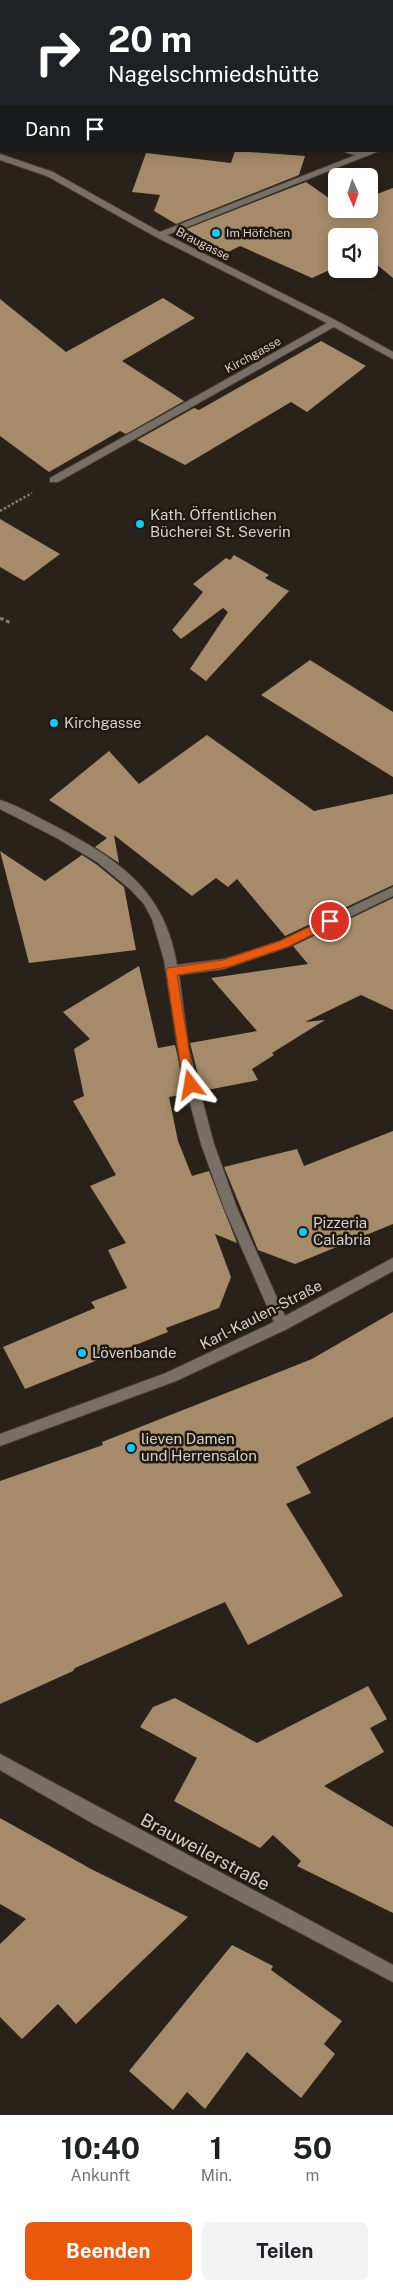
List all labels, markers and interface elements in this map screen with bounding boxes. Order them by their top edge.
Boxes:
text: 20 m [108,19,192,60]
icon: right [25,20,90,85]
text: Nagelschmiedshütte [108,61,319,87]
icon: arrive [81,115,109,143]
text: Dann [25,118,71,140]
north arrow [328,168,378,218]
map controls [328,168,378,278]
street label: Braugasse [174,224,233,264]
place label: Im Höfchen [226,226,290,240]
marker: Im Höfchen [210,227,222,239]
button: sound [328,228,378,278]
street label: Kirchgasse [222,334,284,376]
place label: Kath. Öffentlichen Bücherei St. Severin [150,505,291,540]
marker: Kath. Öffentlichen Bücherei St. Severin [134,518,146,530]
place label: Kirchgasse [64,714,141,731]
marker: Kirchgasse [48,717,60,729]
pin [309,900,351,942]
icon: arrive [316,907,344,935]
position arrow [164,1058,216,1110]
place label: Pizzeria Calabria [313,1214,371,1248]
marker: Pizzeria Calabria [297,1226,309,1238]
street label: Karl-Kaulen-Straße [197,1276,325,1353]
place label: Lövenbande [92,1344,177,1361]
marker: Lövenbande [76,1347,88,1359]
place label: lieven Damen und Herrensalon [141,1430,257,1464]
marker: lieven Damen und Herrensalon [125,1442,137,1454]
street label: Brauweilerstraße [137,1809,273,1894]
text: 10:40 [61,2130,140,2166]
text: 1 [210,2130,223,2166]
text: 50 [293,2130,332,2166]
text: Ankunft [70,2166,130,2185]
text: Min. [201,2166,232,2185]
text: m [305,2166,319,2185]
button: Beenden [25,2222,192,2280]
button: Teilen [202,2222,368,2280]

